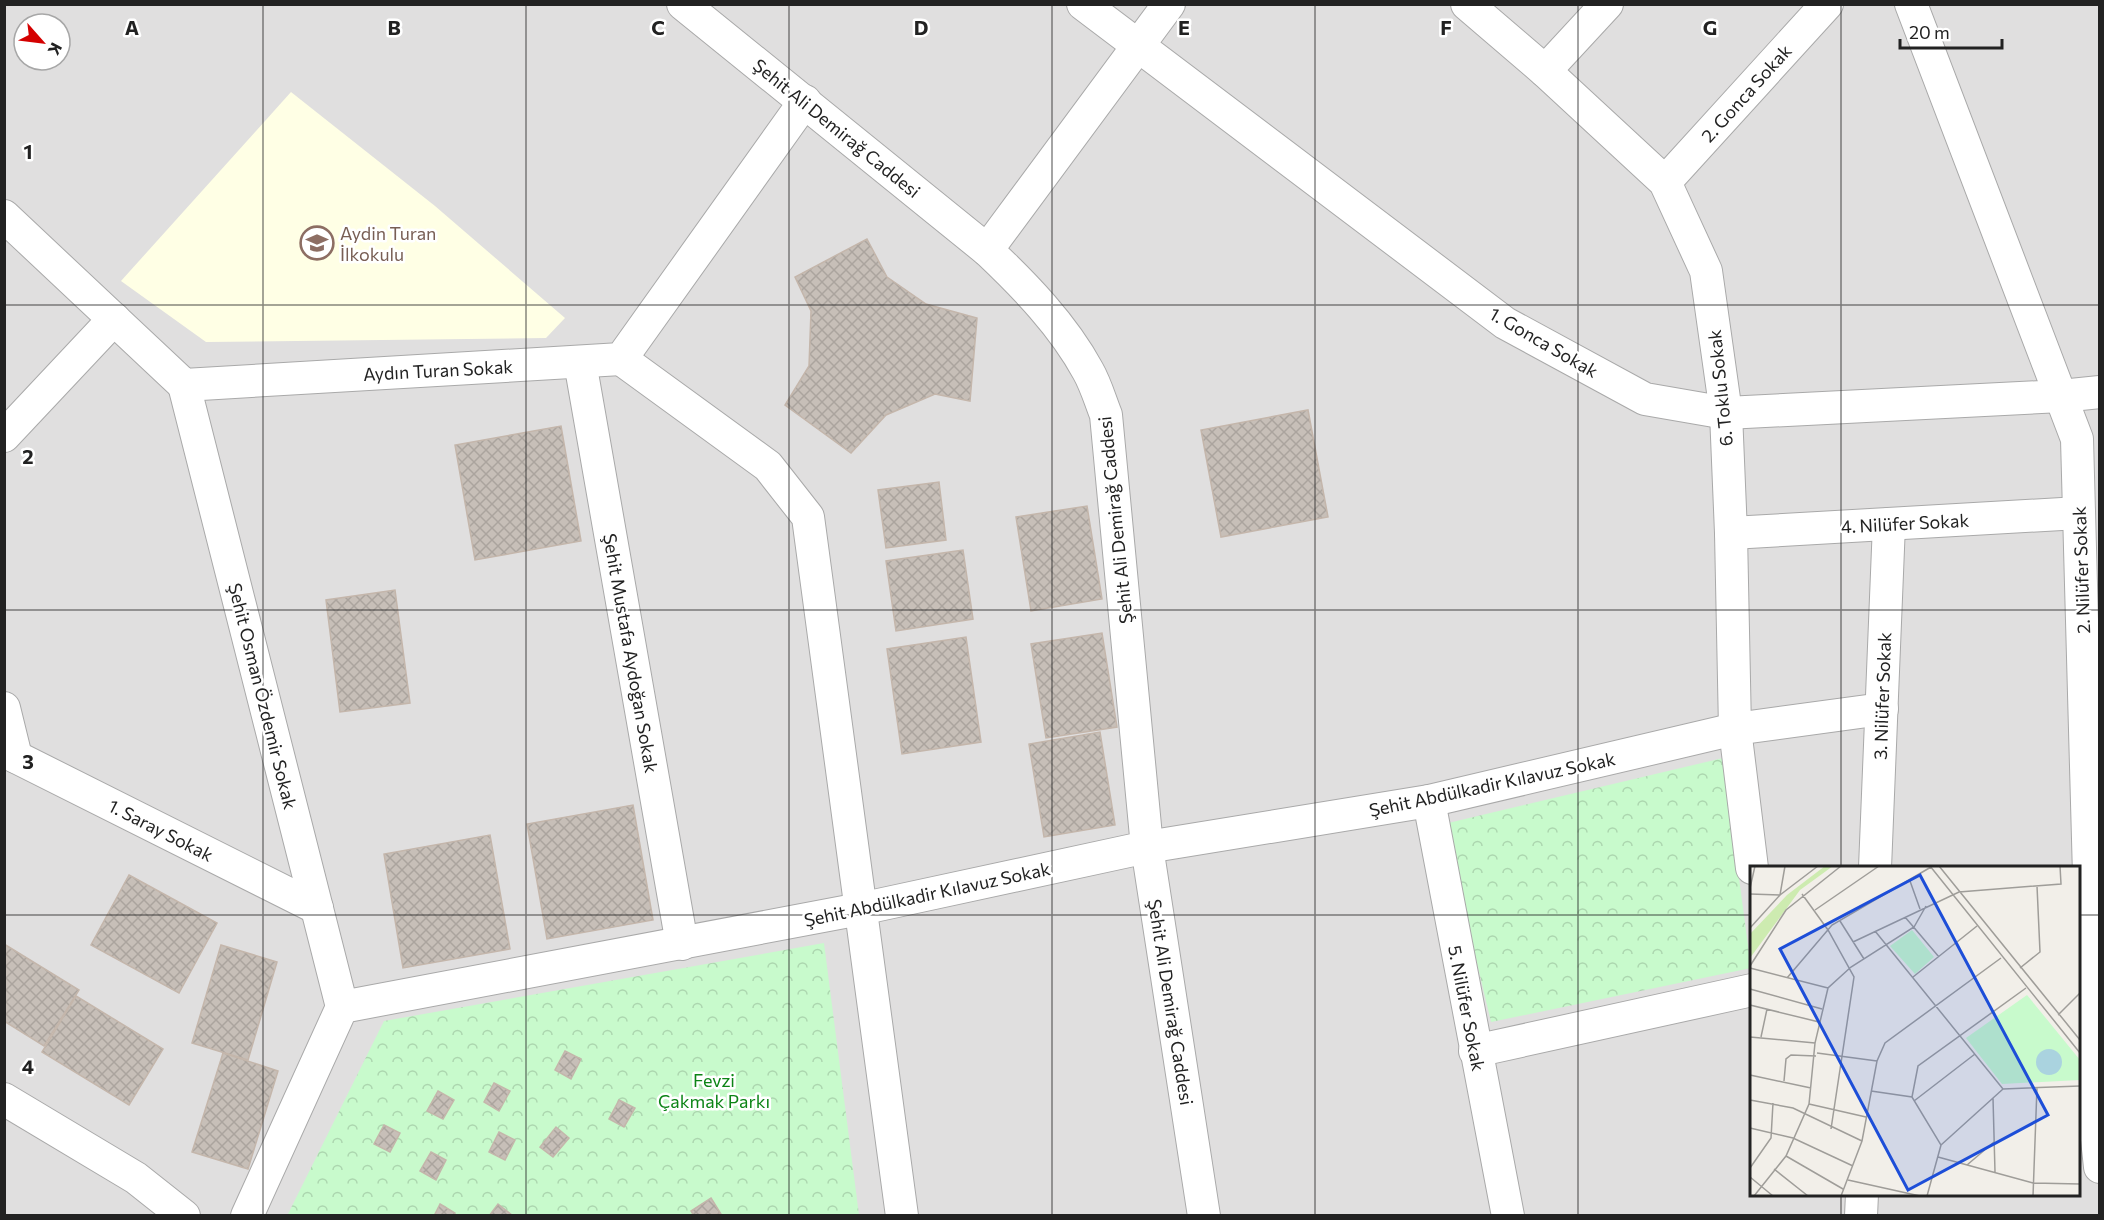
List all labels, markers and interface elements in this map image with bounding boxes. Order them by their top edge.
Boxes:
north arrow [12,12,72,72]
scale bar [1900,12,2002,50]
text: A [125,15,139,39]
text: B [387,15,401,39]
text: C [651,15,665,39]
text: D [914,15,928,39]
text: E [1178,15,1190,39]
text: F [1440,15,1452,39]
text: G [1703,15,1717,39]
text: 20 m [1909,21,1950,43]
street label: 2. Gonca Sokak [1696,39,1796,146]
text: K [45,40,67,59]
street label: Şehit Ali Demirağ Caddesi [749,54,925,202]
text: 1 [23,139,33,163]
place label: Aydin Turan İlkokulu [340,222,436,265]
school or university icon: Aydin Turan İlkokulu [299,225,335,261]
street label: 1. Gonca Sokak [1486,302,1602,382]
street label: 6. Toklu Sokak [1703,328,1737,447]
street label: Aydın Turan Sokak [362,355,514,385]
street label: Şehit Ali Demirağ Caddesi [1093,415,1137,625]
text: 2 [22,444,34,468]
street label: 2. Nilüfer Sokak [2068,506,2094,634]
street label: 4. Nilüfer Sokak [1840,509,1970,537]
street label: Şehit Mustafa Aydoğan Sokak [599,532,663,775]
street label: Şehit Osman Özdemir Sokak [224,581,302,812]
street label: 3. Nilüfer Sokak [1869,632,1895,760]
street label: Şehit Abdülkadir Kılavuz Sokak [1367,747,1617,821]
text: 3 [22,749,34,773]
street label: 1. Saray Sokak [105,794,217,866]
street label: Şehit Abdülkadir Kılavuz Sokak [802,857,1052,931]
inset map [1750,866,2080,1196]
street label: Şehit Ali Demirağ Caddesi [1144,897,1198,1107]
street label: 5. Nilüfer Sokak [1444,943,1490,1073]
text: 4 [22,1054,34,1078]
park label: Fevzi Çakmak Parkı [658,1069,770,1112]

